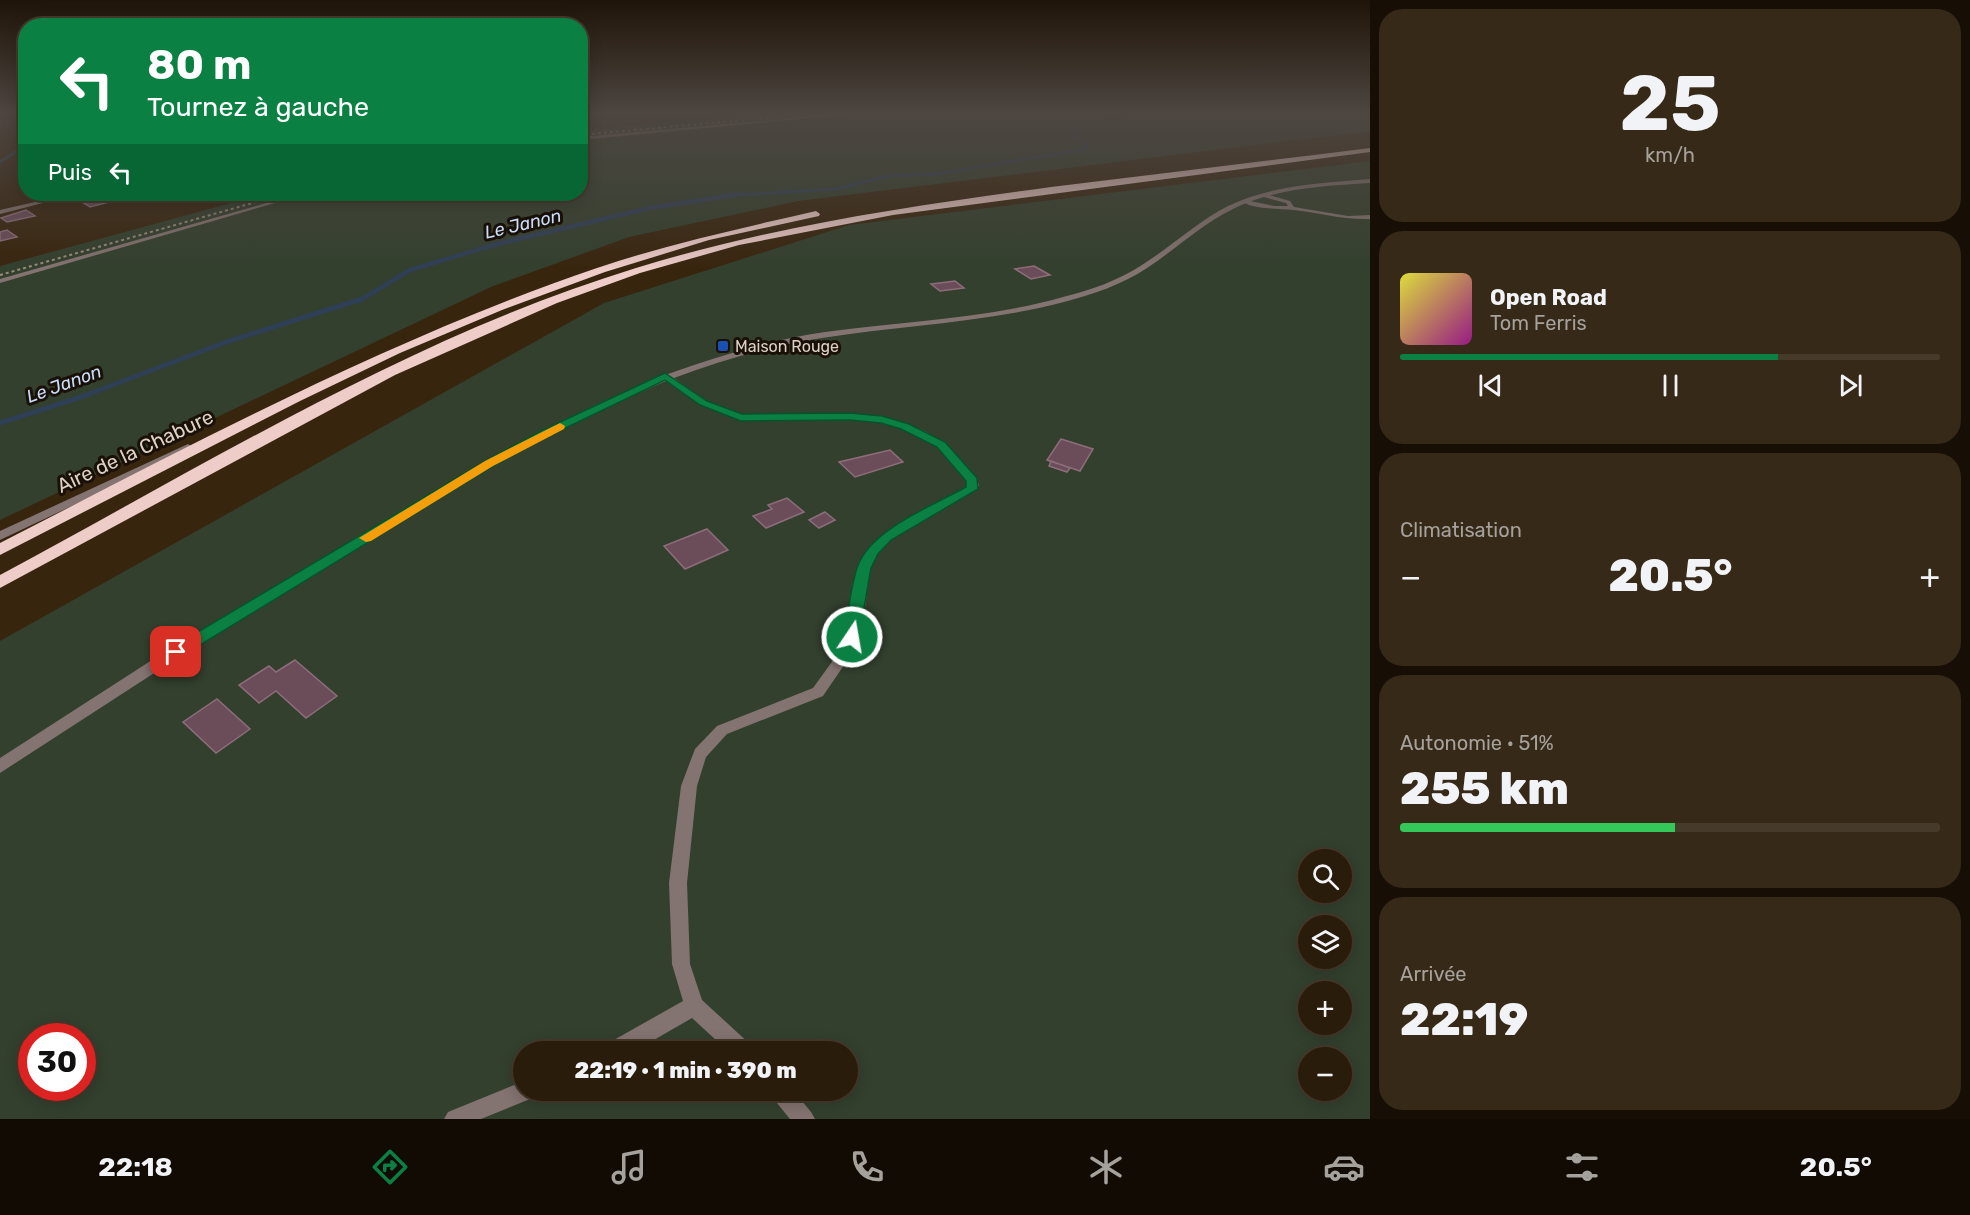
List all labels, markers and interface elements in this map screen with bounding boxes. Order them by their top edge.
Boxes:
text: 80 m [147,40,251,90]
icon: left [48,42,126,120]
text: 25 [1619,57,1721,150]
text: Tournez à gauche [147,91,369,123]
text: km/h [1645,143,1695,167]
icon: left [104,156,137,189]
text: Puis [48,159,92,186]
water label: Le Janon [482,204,564,244]
text: Open Road [1490,284,1607,311]
text: Tom Ferris [1490,311,1587,335]
place label: Maison Rouge [735,337,839,356]
marker: Maison Rouge [716,339,730,353]
water label: Le Janon [23,360,105,408]
icon: previous [1474,369,1507,402]
icon: pause [1654,369,1687,402]
icon: next [1834,369,1867,402]
street label: Aire de la Chabure [53,404,217,498]
text: Climatisation [1400,518,1522,542]
text: 20.5° [1608,549,1733,602]
text: − [1400,557,1421,596]
text: + [1919,557,1940,596]
position arrow [820,605,884,669]
pin [150,626,201,677]
icon: arrive [159,635,192,668]
text: Autonomie · 51% [1400,731,1554,755]
text: 255 km [1400,762,1569,815]
map controls [1298,849,1352,1101]
button: search [1298,849,1352,903]
button: layers [1298,915,1352,969]
text: Arrivée [1400,962,1467,986]
button: + [1298,981,1352,1035]
text: 22:19 [1400,993,1528,1046]
speed limit sign: 30 [18,1023,96,1101]
button: − [1298,1047,1352,1101]
text: 22:19 · 1 min · 390 m [574,1057,797,1084]
icon: directions [369,1146,411,1188]
icon: music [608,1146,650,1188]
icon: phone [846,1146,888,1188]
icon: climate [1085,1146,1127,1188]
icon: car [1323,1146,1365,1188]
icon: filters [1561,1146,1603,1188]
text: 22:18 [98,1151,173,1183]
text: 20.5° [1800,1151,1872,1183]

